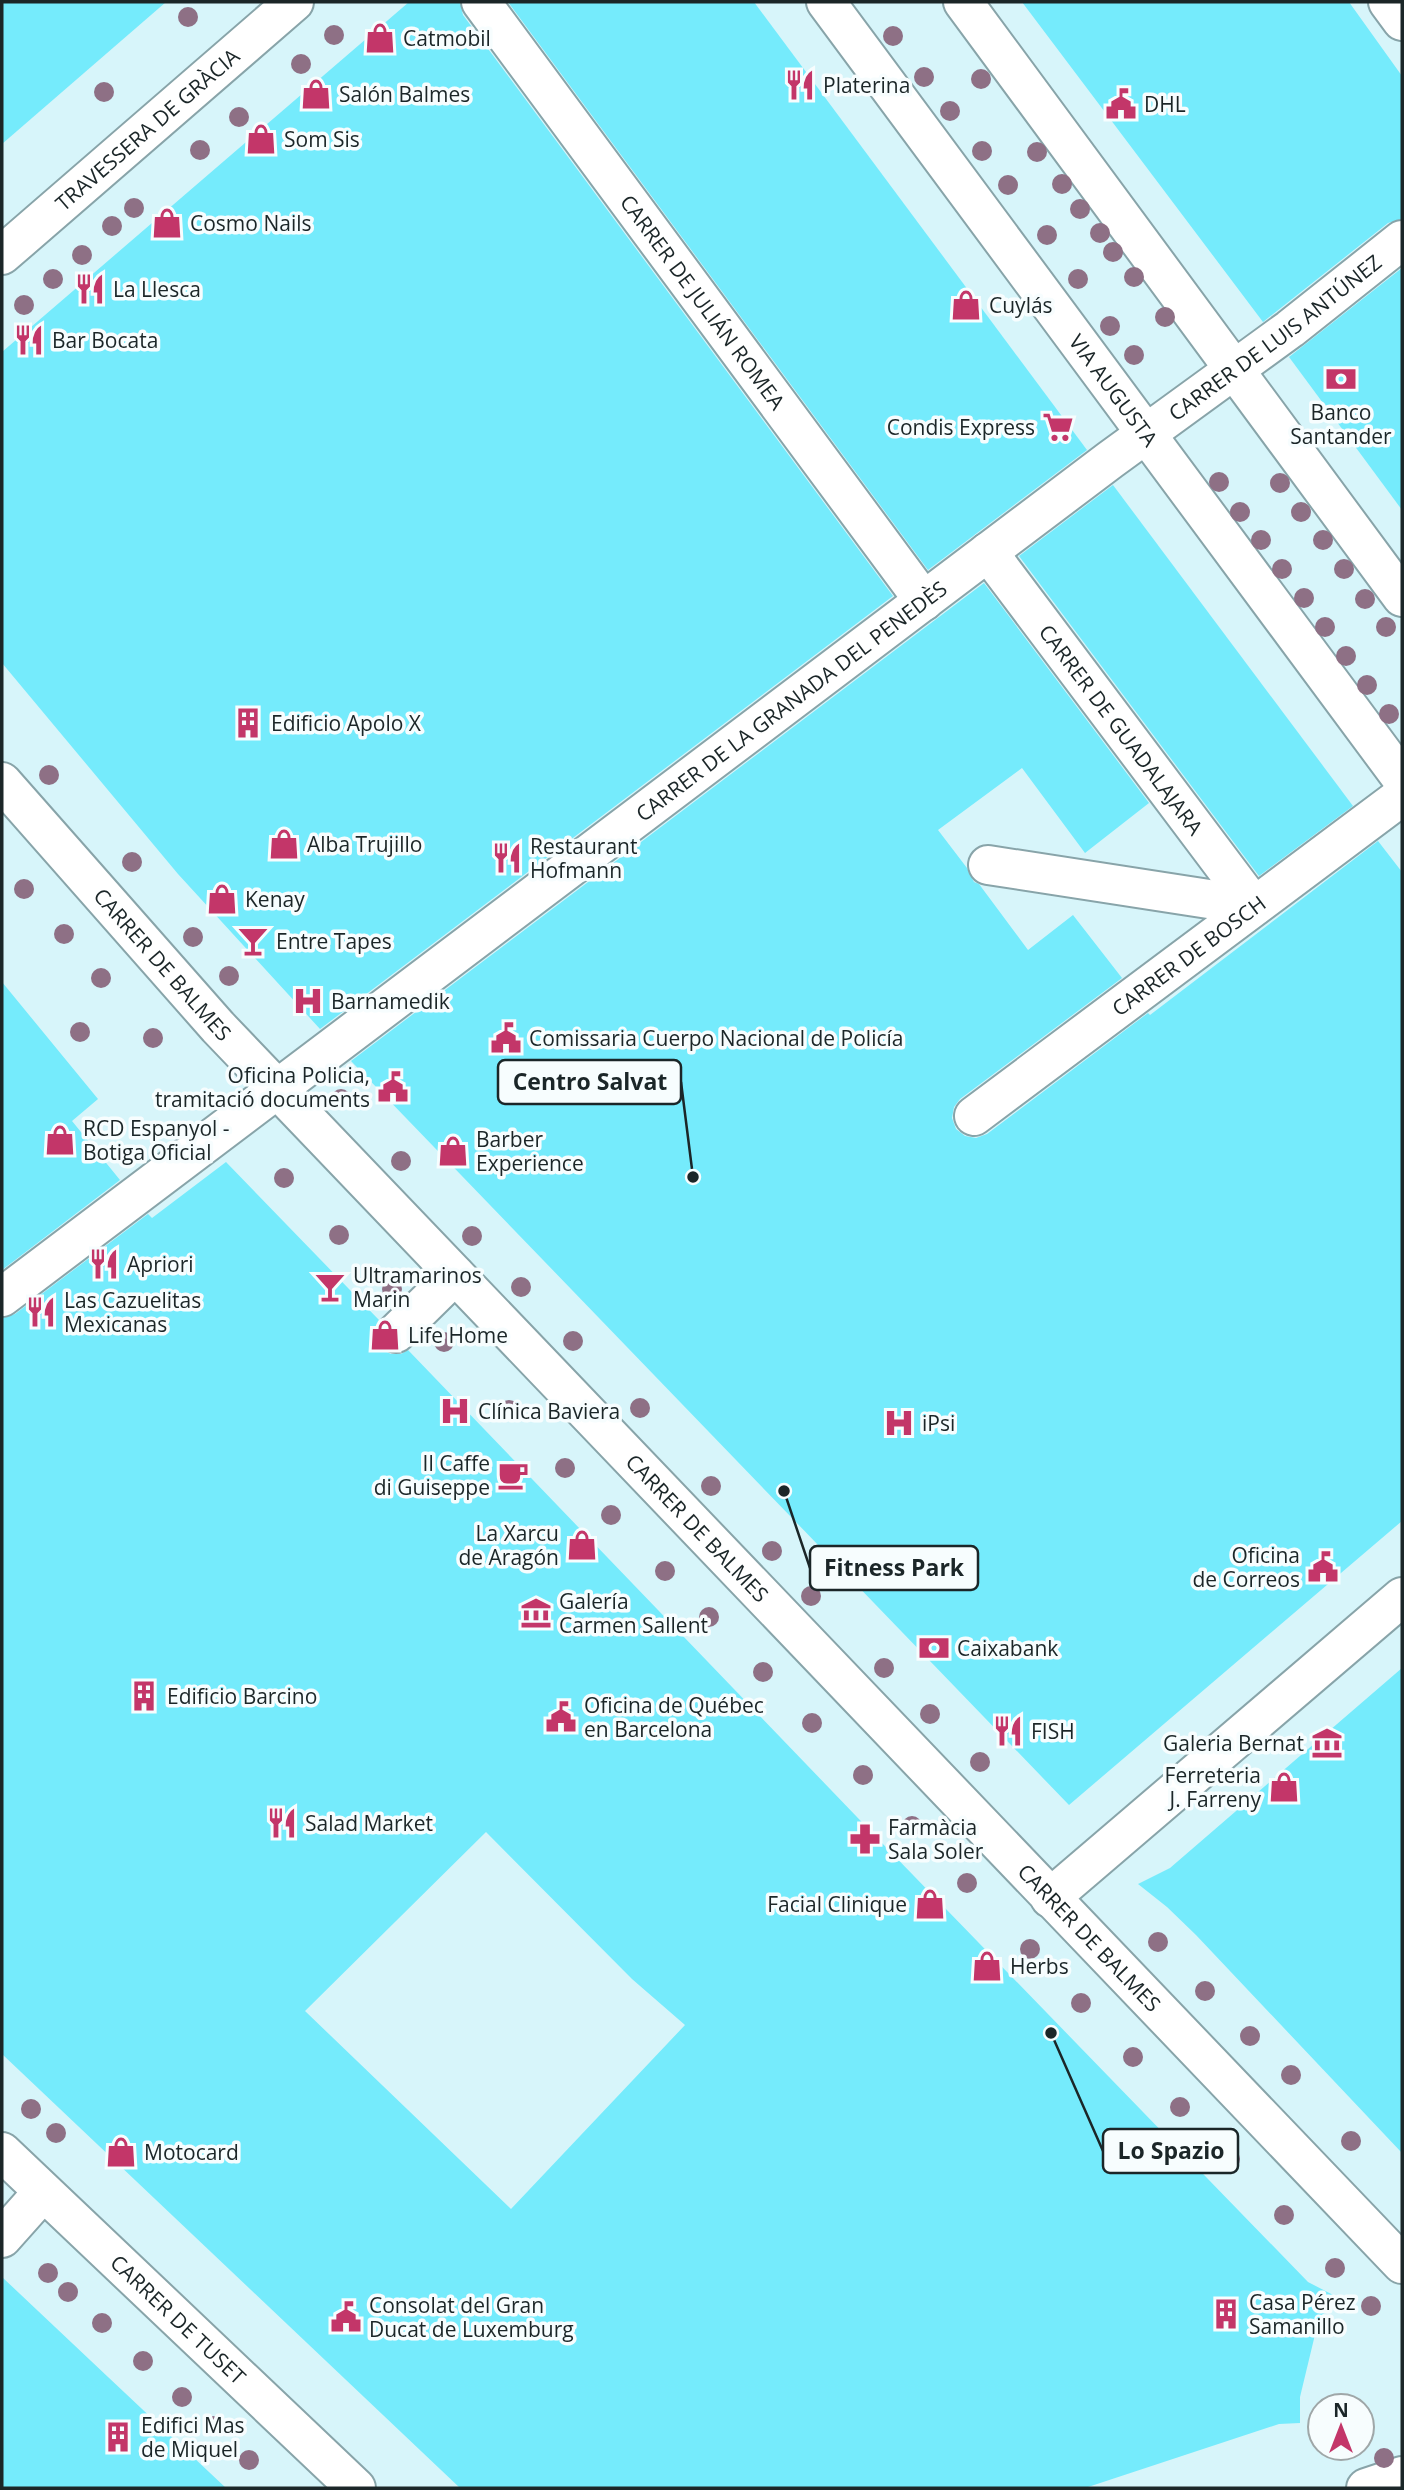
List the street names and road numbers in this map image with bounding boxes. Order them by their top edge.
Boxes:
street label: TRAVESSERA DE GRÀCIA [49,41,246,217]
street label: CARRER DE JULIÁN ROMEA [614,189,792,416]
street label: CARRER DE LUIS ANTÚNEZ [1163,248,1387,427]
street label: VIA AUGUSTA [1063,328,1165,452]
street label: CARRER DE LA GRANADA DEL PENEDÈS [630,574,952,827]
street label: CARRER DE GUADALAJARA [1033,618,1210,841]
street label: CARRER DE BALMES [88,882,238,1047]
street label: CARRER DE BOSCH [1106,889,1271,1022]
street label: CARRER DE BALMES [620,1448,775,1608]
street label: CARRER DE BALMES [1012,1857,1167,2018]
street label: CARRER DE TUSET [105,2248,252,2391]

